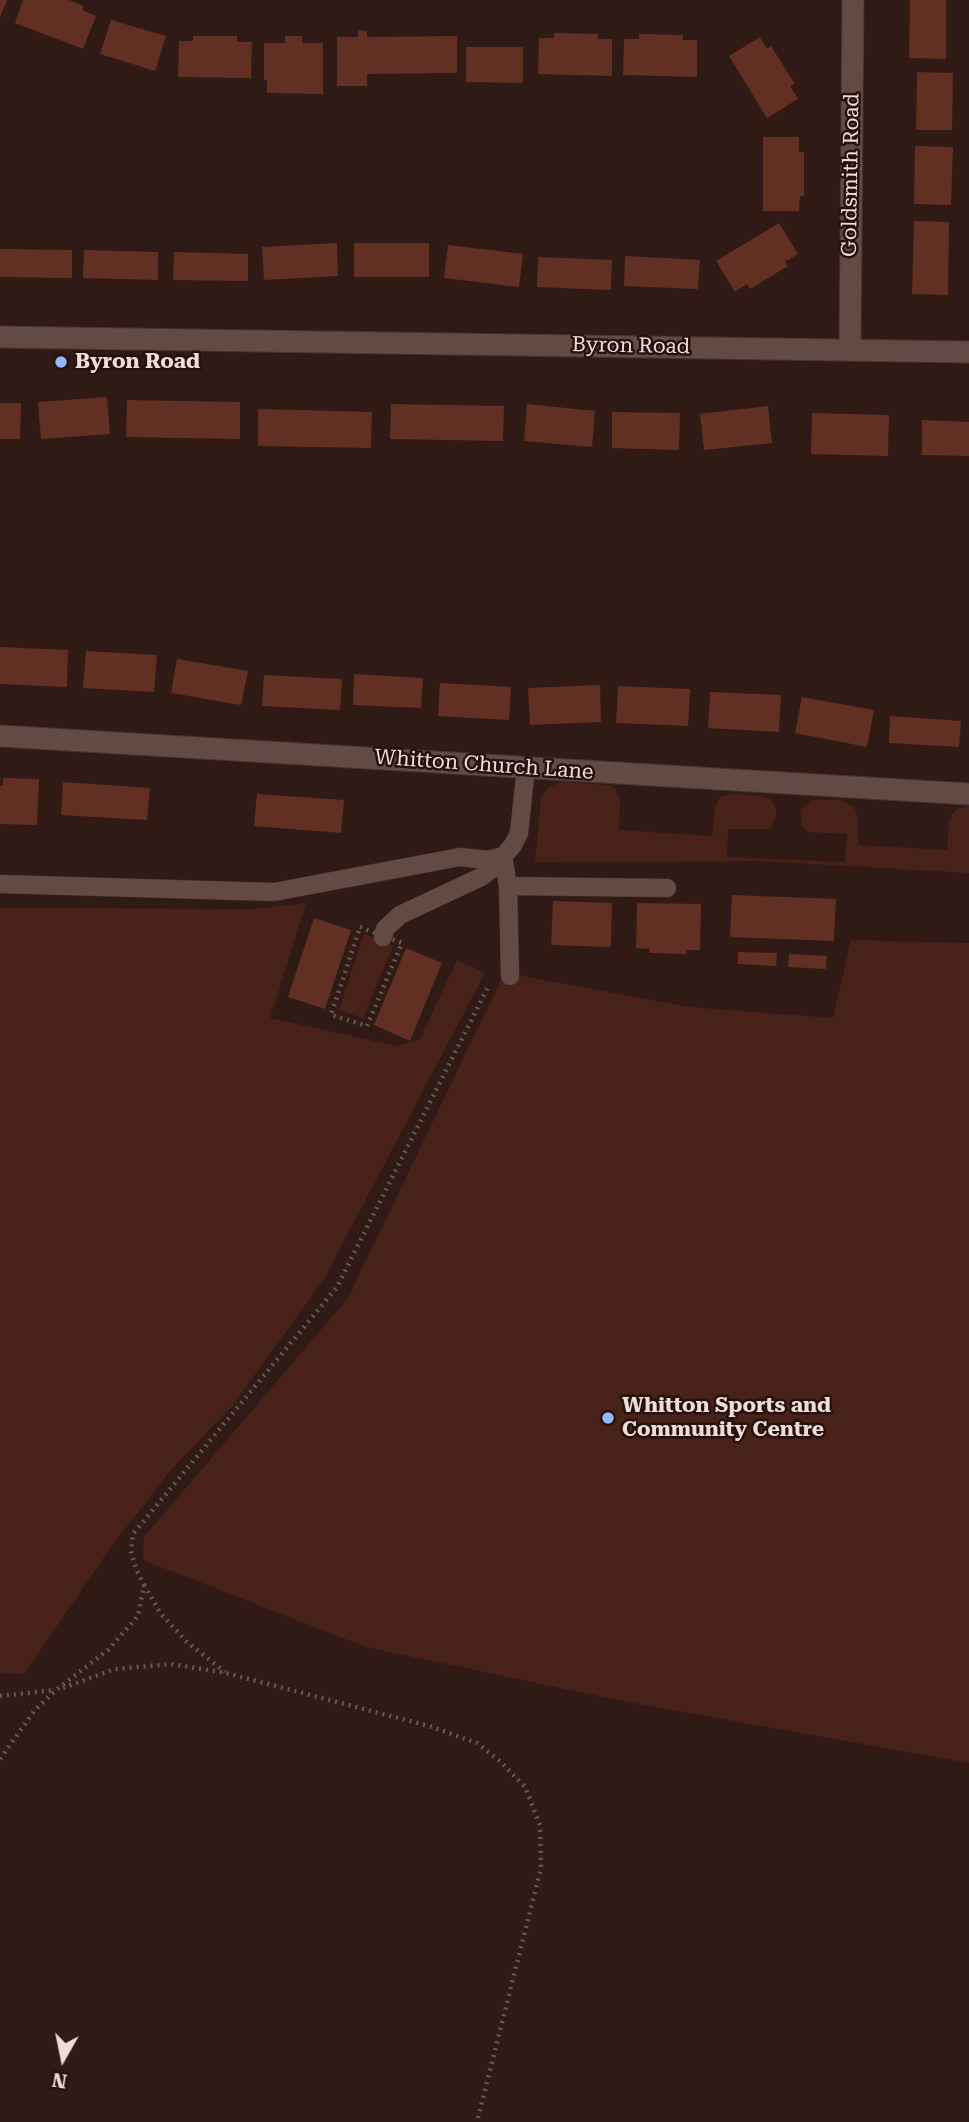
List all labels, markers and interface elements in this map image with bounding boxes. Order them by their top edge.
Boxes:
street label: Goldsmith Road [837,93,865,257]
street label: Byron Road [572,332,690,360]
place label: Byron Road [75,349,200,375]
marker: Byron Road [53,354,69,370]
street label: Whitton Church Lane [374,745,594,785]
place label: Whitton Sports and Community Centre [622,1393,831,1443]
marker: Whitton Sports and Community Centre [600,1410,616,1426]
north arrow [28,2024,98,2094]
text: N [51,2068,69,2093]

